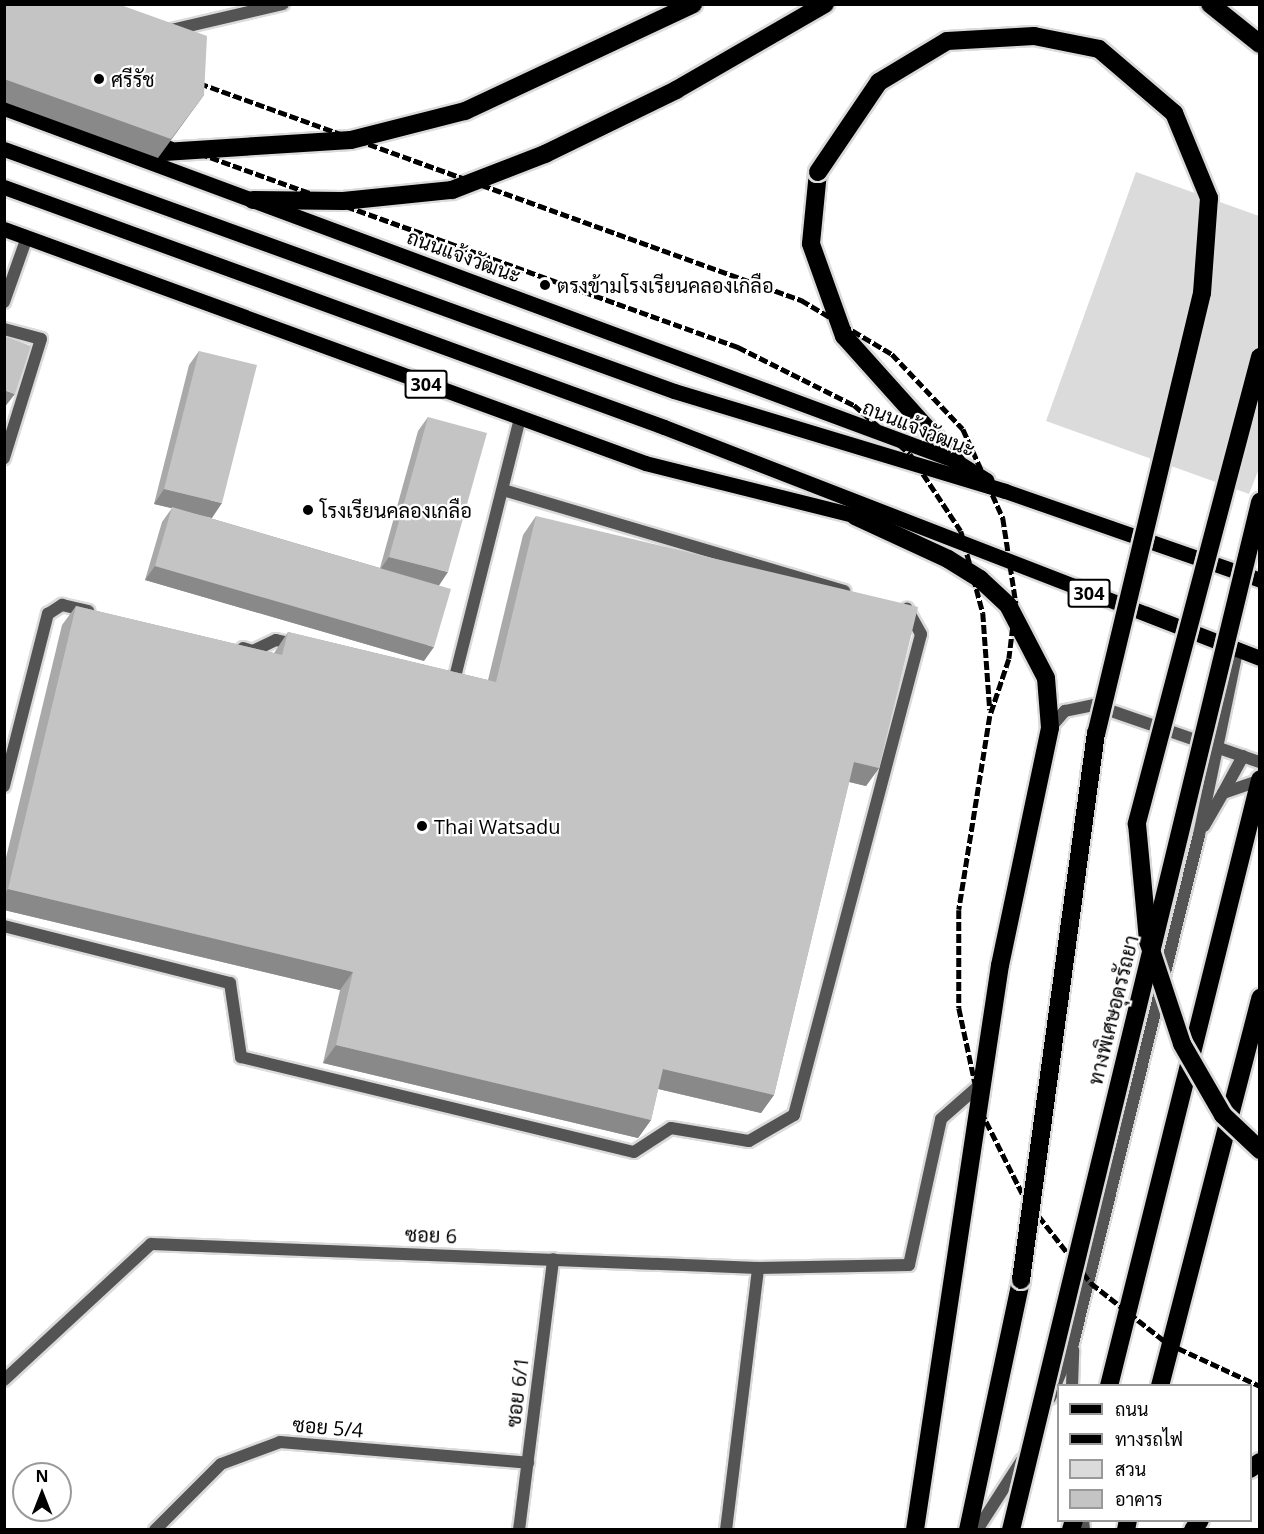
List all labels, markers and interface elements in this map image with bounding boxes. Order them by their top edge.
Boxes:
place label: ศรีรัช [111,67,155,91]
marker: ศรีรัช [92,72,106,86]
street label: ถนนแจ้งวัฒนะ [404,224,524,288]
place label: ตรงข้ามโรงเรียนคลองเกลือ [557,273,774,297]
marker: ตรงข้ามโรงเรียนคลองเกลือ [538,278,552,292]
road number: 304 [404,369,448,399]
street label: ถนนแจ้งวัฒนะ [859,395,979,461]
place label: โรงเรียนคลองเกลือ [320,498,472,522]
marker: โรงเรียนคลองเกลือ [301,503,315,517]
road number: 304 [1066,578,1112,608]
place label: Thai Watsadu [434,814,560,838]
marker: Thai Watsadu [415,819,429,833]
street label: ทางพิเศษอุดรรัถยา [1083,932,1143,1088]
street label: ซอย 6 [405,1222,457,1248]
street label: ซอย 6/1 [501,1355,533,1429]
legend [1057,1384,1252,1522]
text: ถนน [1115,1397,1148,1421]
street label: ซอย 5/4 [292,1412,364,1442]
text: ทางรถไฟ [1115,1427,1183,1451]
text: สวน [1115,1457,1146,1481]
north arrow [12,1462,72,1522]
text: N [35,1465,49,1487]
text: อาคาร [1115,1487,1163,1511]

